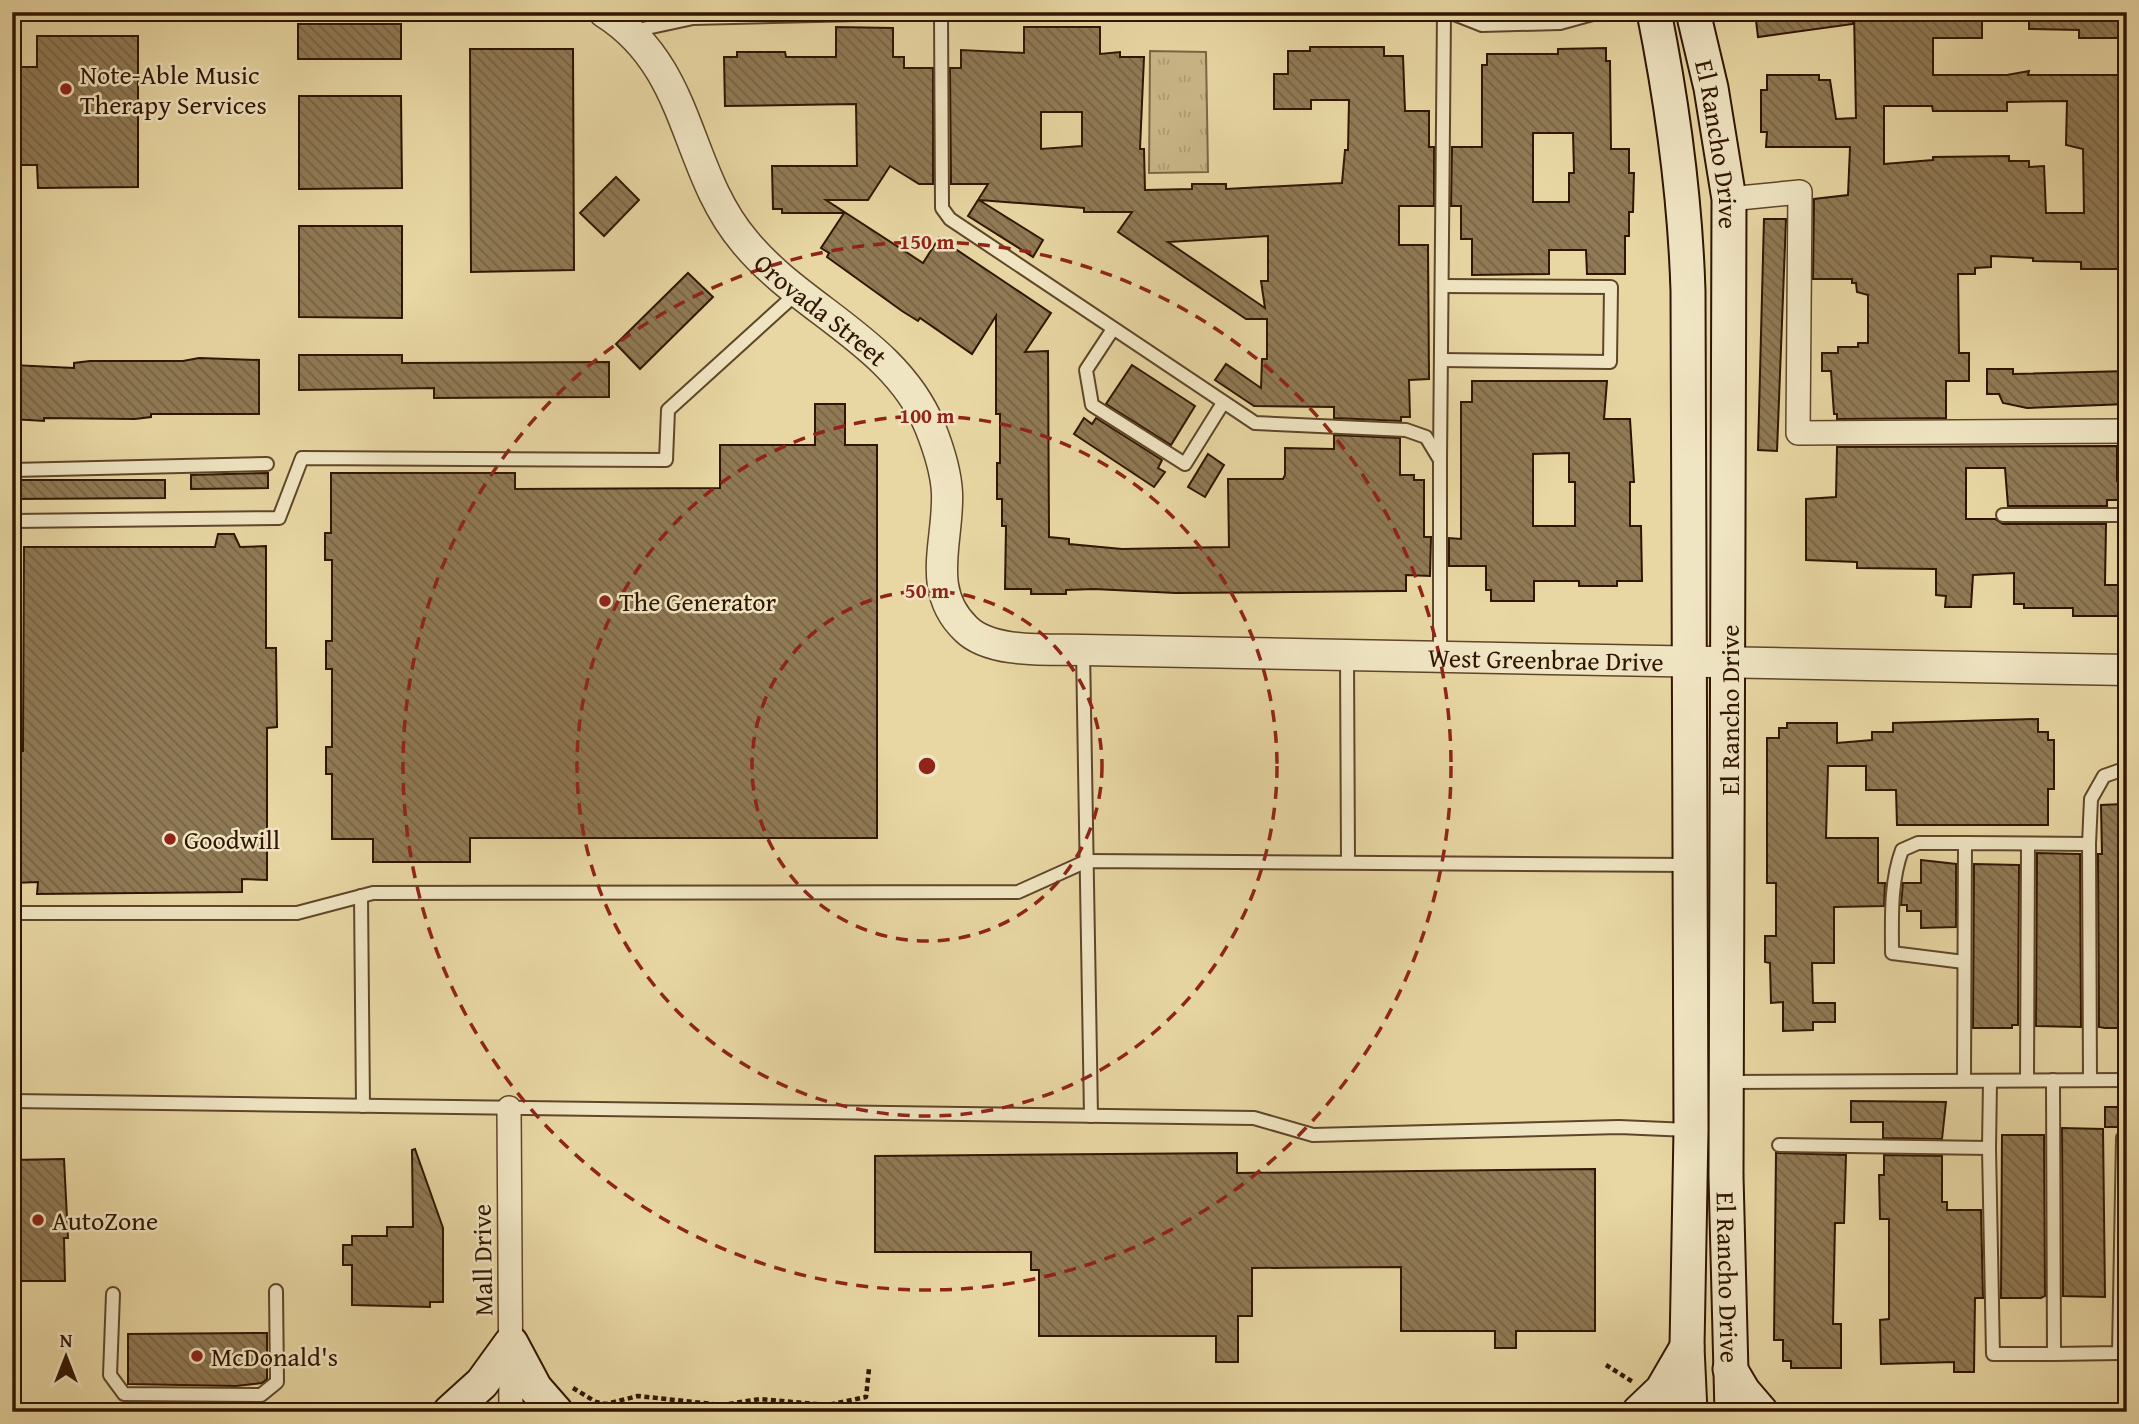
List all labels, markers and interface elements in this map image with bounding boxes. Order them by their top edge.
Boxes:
place label: Note-Able Music Therapy Services [80,55,267,124]
street label: El Rancho Drive [1685,56,1749,229]
marker: Note-Able Music Therapy Services [58,81,74,97]
text: 150 m [899,226,955,257]
street label: Orovada Street [746,244,897,375]
text: 100 m [899,400,955,431]
text: 50 m [905,575,949,606]
place label: The Generator [619,582,777,621]
marker: The Generator [597,593,613,609]
street label: El Rancho Drive [1710,624,1749,796]
street label: West Greenbrae Drive [1428,637,1664,681]
centre of rings [915,754,939,778]
place label: Goodwill [184,820,280,859]
marker: Goodwill [162,831,178,847]
street label: El Rancho Drive [1707,1191,1750,1363]
place label: AutoZone [52,1201,158,1240]
street label: Mall Drive [462,1204,502,1316]
marker: AutoZone [30,1212,46,1228]
north arrow [32,1322,102,1392]
text: N [60,1326,73,1354]
place label: McDonald's [211,1337,338,1376]
marker: McDonald's [189,1348,205,1364]

